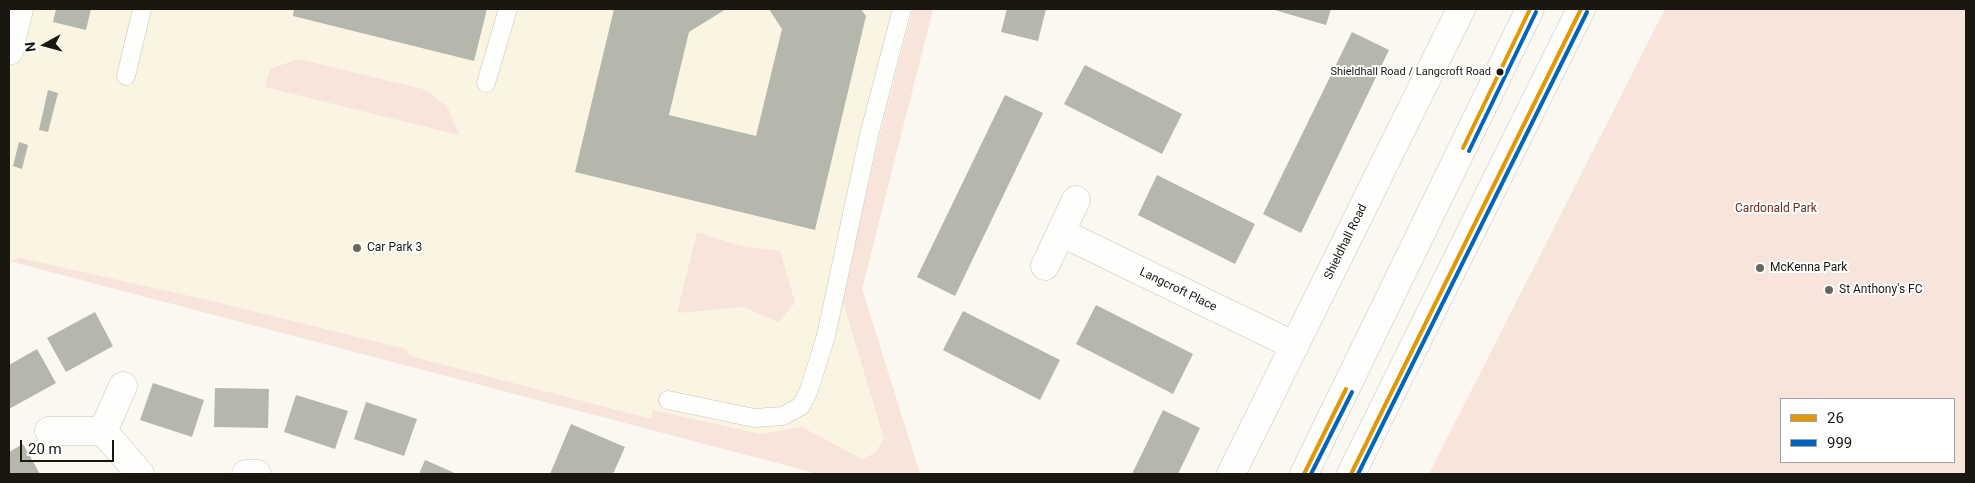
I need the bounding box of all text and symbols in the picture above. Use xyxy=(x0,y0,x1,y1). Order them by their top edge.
north arrow xyxy=(20,20,70,70)
text: N xyxy=(22,41,39,53)
place label: Shieldhall Road / Langcroft Road xyxy=(1330,65,1491,79)
marker: Shieldhall Road / Langcroft Road xyxy=(1495,67,1505,77)
street label: Shieldhall Road xyxy=(1322,202,1370,282)
park label: Cardonald Park xyxy=(1735,202,1817,216)
place label: Car Park 3 xyxy=(367,241,422,255)
marker: Car Park 3 xyxy=(351,242,363,254)
place label: McKenna Park xyxy=(1770,261,1847,275)
marker: McKenna Park xyxy=(1754,262,1766,274)
street label: Langcroft Place xyxy=(1137,265,1219,315)
place label: St Anthony's FC xyxy=(1839,283,1922,297)
marker: St Anthony's FC xyxy=(1823,284,1835,296)
legend xyxy=(1780,398,1955,463)
text: 26 xyxy=(1827,409,1844,427)
scale bar xyxy=(22,430,116,462)
text: 999 xyxy=(1827,434,1852,452)
text: 20 m xyxy=(28,440,62,458)

